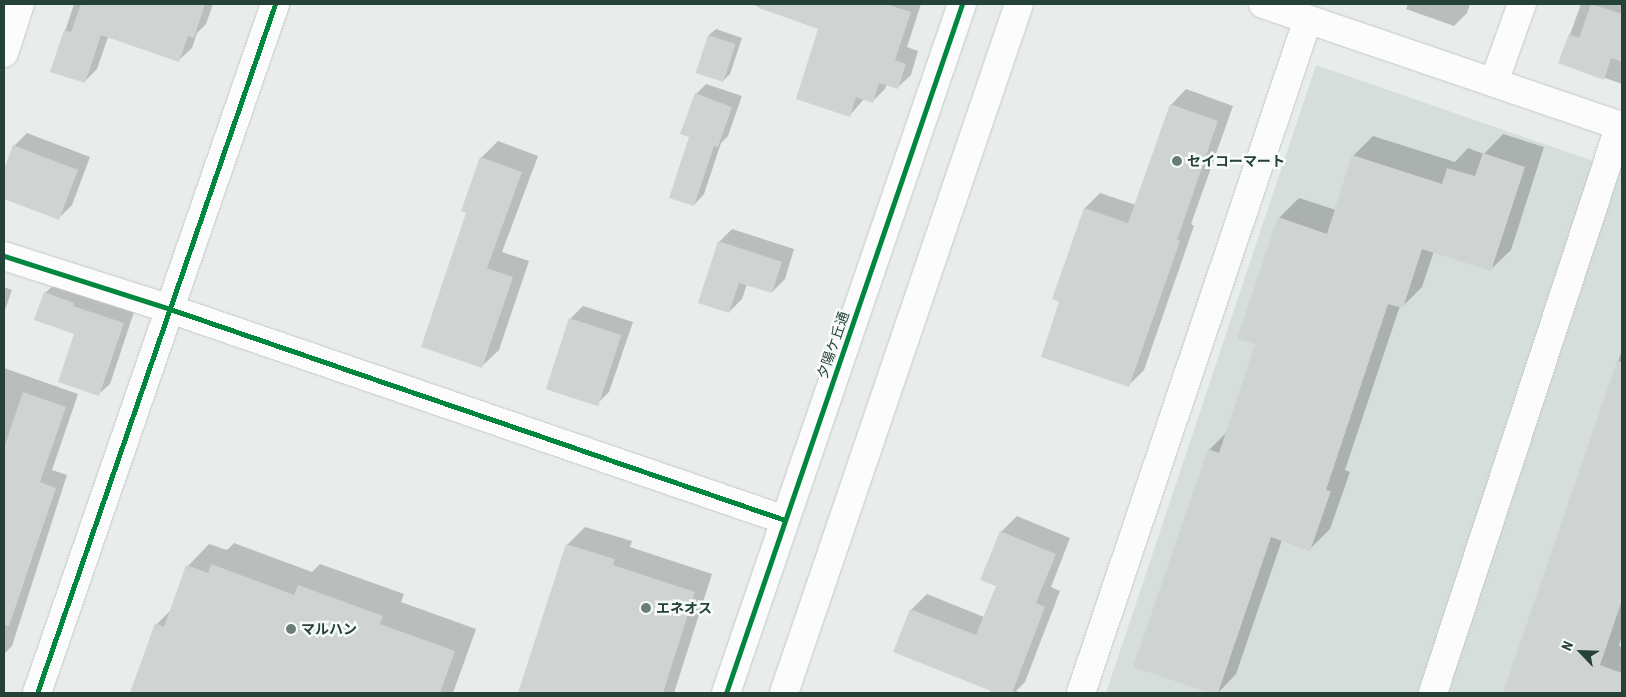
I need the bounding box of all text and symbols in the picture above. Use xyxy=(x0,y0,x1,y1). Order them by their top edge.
place label: セイコーマート xyxy=(1187,153,1285,169)
marker: セイコーマート xyxy=(1171,155,1183,167)
street label: 夕陽ケ丘通 xyxy=(814,309,852,381)
place label: エネオス xyxy=(656,600,712,616)
marker: エネオス xyxy=(640,602,652,614)
place label: マルハン xyxy=(301,621,357,637)
marker: マルハン xyxy=(285,623,297,635)
north arrow xyxy=(1556,627,1606,677)
text: N xyxy=(1558,639,1576,653)

